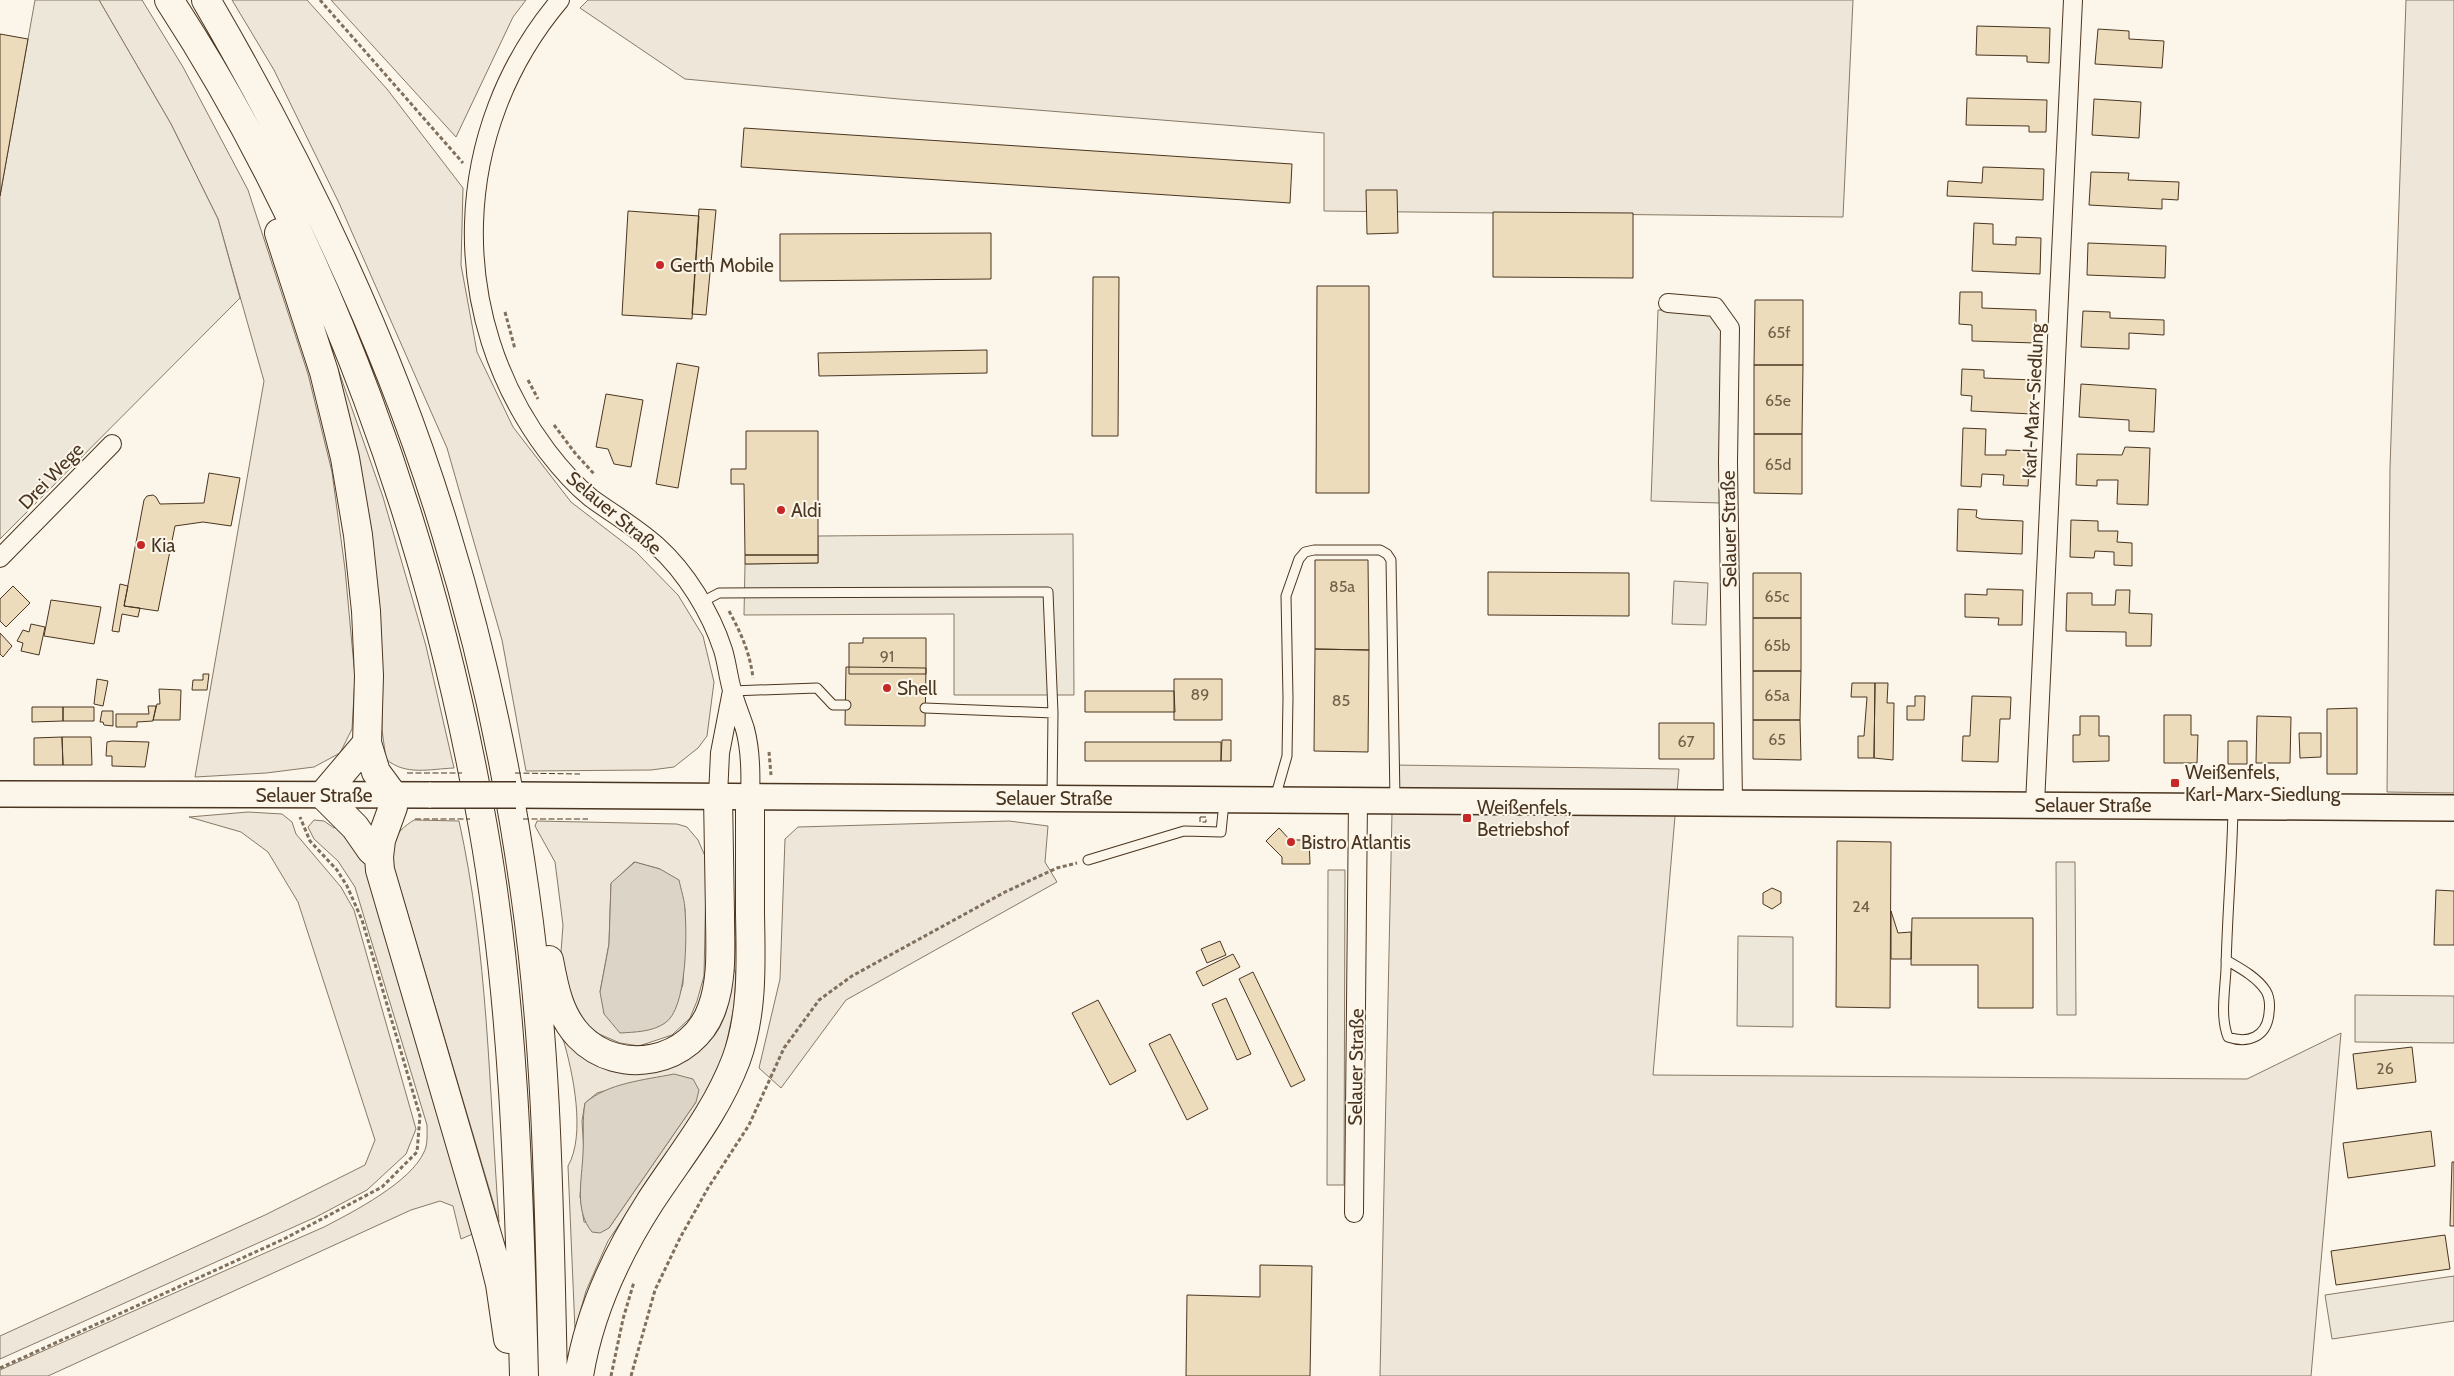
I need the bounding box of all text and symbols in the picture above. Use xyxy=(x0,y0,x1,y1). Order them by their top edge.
place label: Gerth Mobile xyxy=(670,254,774,277)
marker: Gerth Mobile xyxy=(654,259,666,271)
street label: Karl-Marx-Siedlung xyxy=(2017,322,2049,479)
house number: 65f xyxy=(1767,323,1791,342)
house number: 65e xyxy=(1765,391,1791,410)
street label: Drei Wege xyxy=(14,438,89,514)
house number: 65d xyxy=(1765,455,1791,474)
street label: Selauer Straße xyxy=(562,467,666,560)
street label: Selauer Straße xyxy=(1716,470,1742,588)
place label: Aldi xyxy=(791,499,822,522)
marker: Aldi xyxy=(775,504,787,516)
place label: Kia xyxy=(151,534,175,557)
marker: Kia xyxy=(135,539,147,551)
house number: 85a xyxy=(1329,577,1355,596)
house number: 65c xyxy=(1764,587,1790,606)
house number: 65b xyxy=(1764,636,1790,655)
house number: 91 xyxy=(880,647,894,666)
place label: Shell xyxy=(897,677,937,700)
marker: Shell xyxy=(881,682,893,694)
house number: 89 xyxy=(1191,685,1209,704)
house number: 65a xyxy=(1764,686,1790,705)
house number: 85 xyxy=(1332,691,1350,710)
house number: 65 xyxy=(1768,730,1786,749)
house number: 67 xyxy=(1677,732,1695,751)
place label: Weißenfels, Karl-Marx-Siedlung xyxy=(2185,761,2341,806)
marker: Weißenfels, Karl-Marx-Siedlung xyxy=(2169,777,2181,789)
street label: Selauer Straße xyxy=(255,784,373,807)
street label: Selauer Straße xyxy=(995,787,1113,810)
street label: Selauer Straße xyxy=(2034,794,2152,817)
place label: Weißenfels, Betriebshof xyxy=(1477,796,1572,841)
marker: Weißenfels, Betriebshof xyxy=(1461,812,1473,824)
place label: Bistro Atlantis xyxy=(1301,831,1411,854)
marker: Bistro Atlantis xyxy=(1285,836,1297,848)
house number: 24 xyxy=(1852,897,1870,916)
street label: Selauer Straße xyxy=(1343,1008,1369,1126)
house number: 26 xyxy=(2376,1059,2394,1078)

